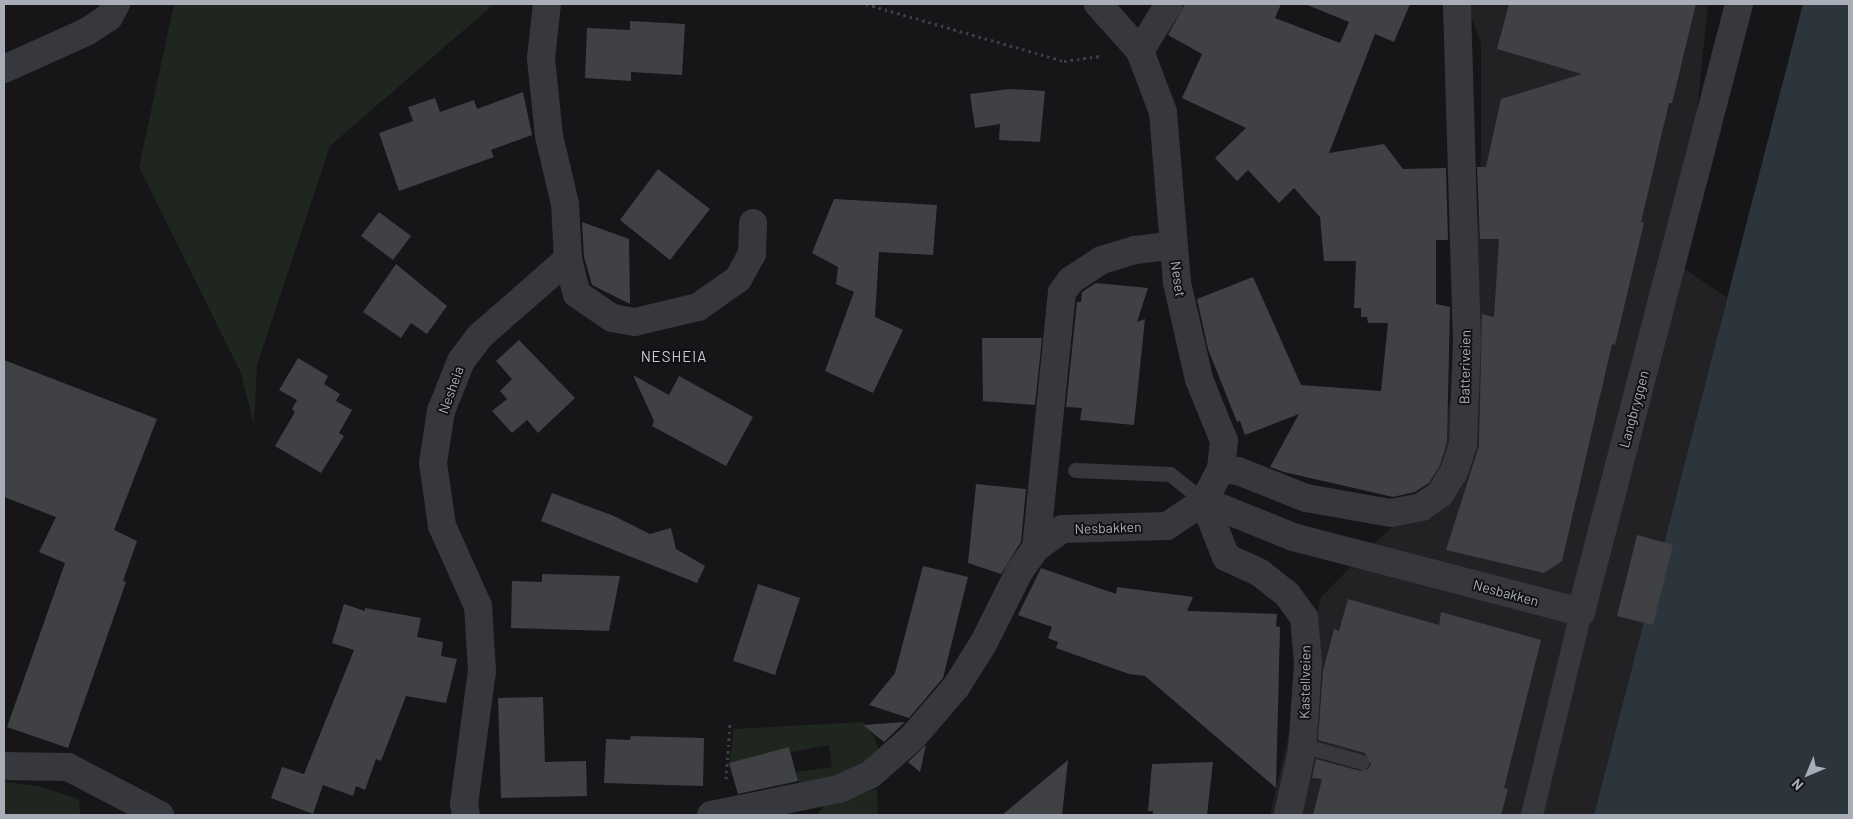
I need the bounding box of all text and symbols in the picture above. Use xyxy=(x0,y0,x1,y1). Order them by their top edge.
street label: Neset xyxy=(1167,260,1189,298)
street label: Batteriveien xyxy=(1456,330,1474,404)
district label: NESHEIA xyxy=(640,348,708,366)
street label: Nesheia xyxy=(435,364,467,416)
street label: Langbryggen xyxy=(1616,368,1652,450)
street label: Nesbakken xyxy=(1074,518,1142,538)
street label: Nesbakken xyxy=(1471,576,1541,610)
street label: Kastellveien xyxy=(1296,645,1314,719)
north arrow xyxy=(1783,749,1833,799)
text: N xyxy=(1788,776,1806,794)

